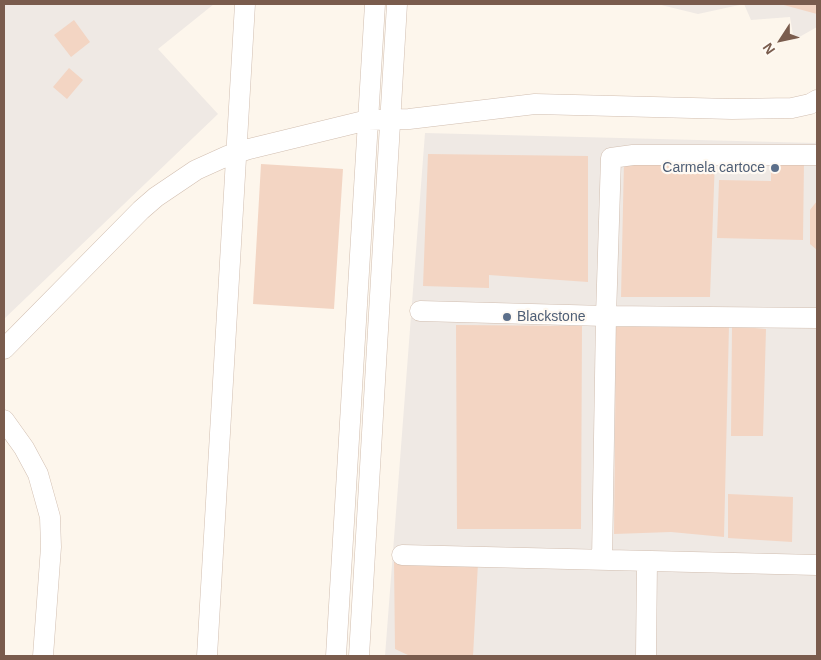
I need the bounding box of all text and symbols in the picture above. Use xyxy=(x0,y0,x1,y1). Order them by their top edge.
north arrow xyxy=(756,15,806,65)
text: N xyxy=(759,40,778,57)
place label: Carmela cartoce xyxy=(662,160,765,176)
marker: Carmela cartoce xyxy=(769,162,781,174)
place label: Blackstone xyxy=(517,309,585,325)
marker: Blackstone xyxy=(501,311,513,323)

